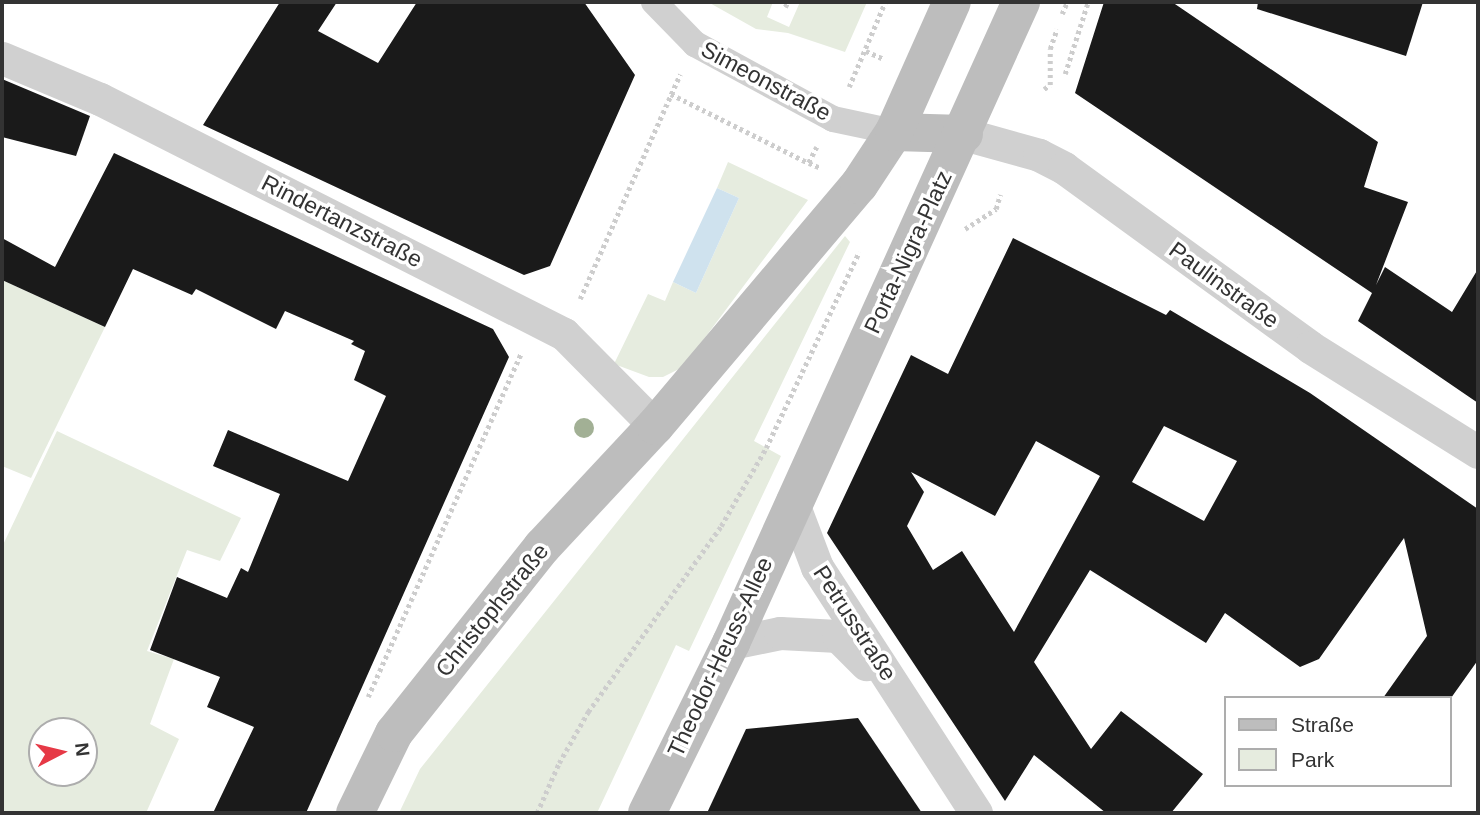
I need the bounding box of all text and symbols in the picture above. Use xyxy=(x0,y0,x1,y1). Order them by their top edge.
street label: Simeonstraße xyxy=(696,35,836,127)
street label: Porta-Nigra-Platz xyxy=(858,166,958,338)
street label: Rindertanzstraße xyxy=(257,169,427,273)
street label: Paulinstraße xyxy=(1164,236,1284,334)
street label: Christophstraße xyxy=(430,538,554,682)
street label: Theodor-Heuss-Allee xyxy=(662,553,778,761)
street label: Petrusstraße xyxy=(808,560,902,686)
legend xyxy=(1224,696,1452,787)
text: Straße xyxy=(1291,713,1354,736)
north arrow xyxy=(28,717,98,787)
text: N xyxy=(71,742,94,758)
text: Park xyxy=(1291,748,1334,771)

